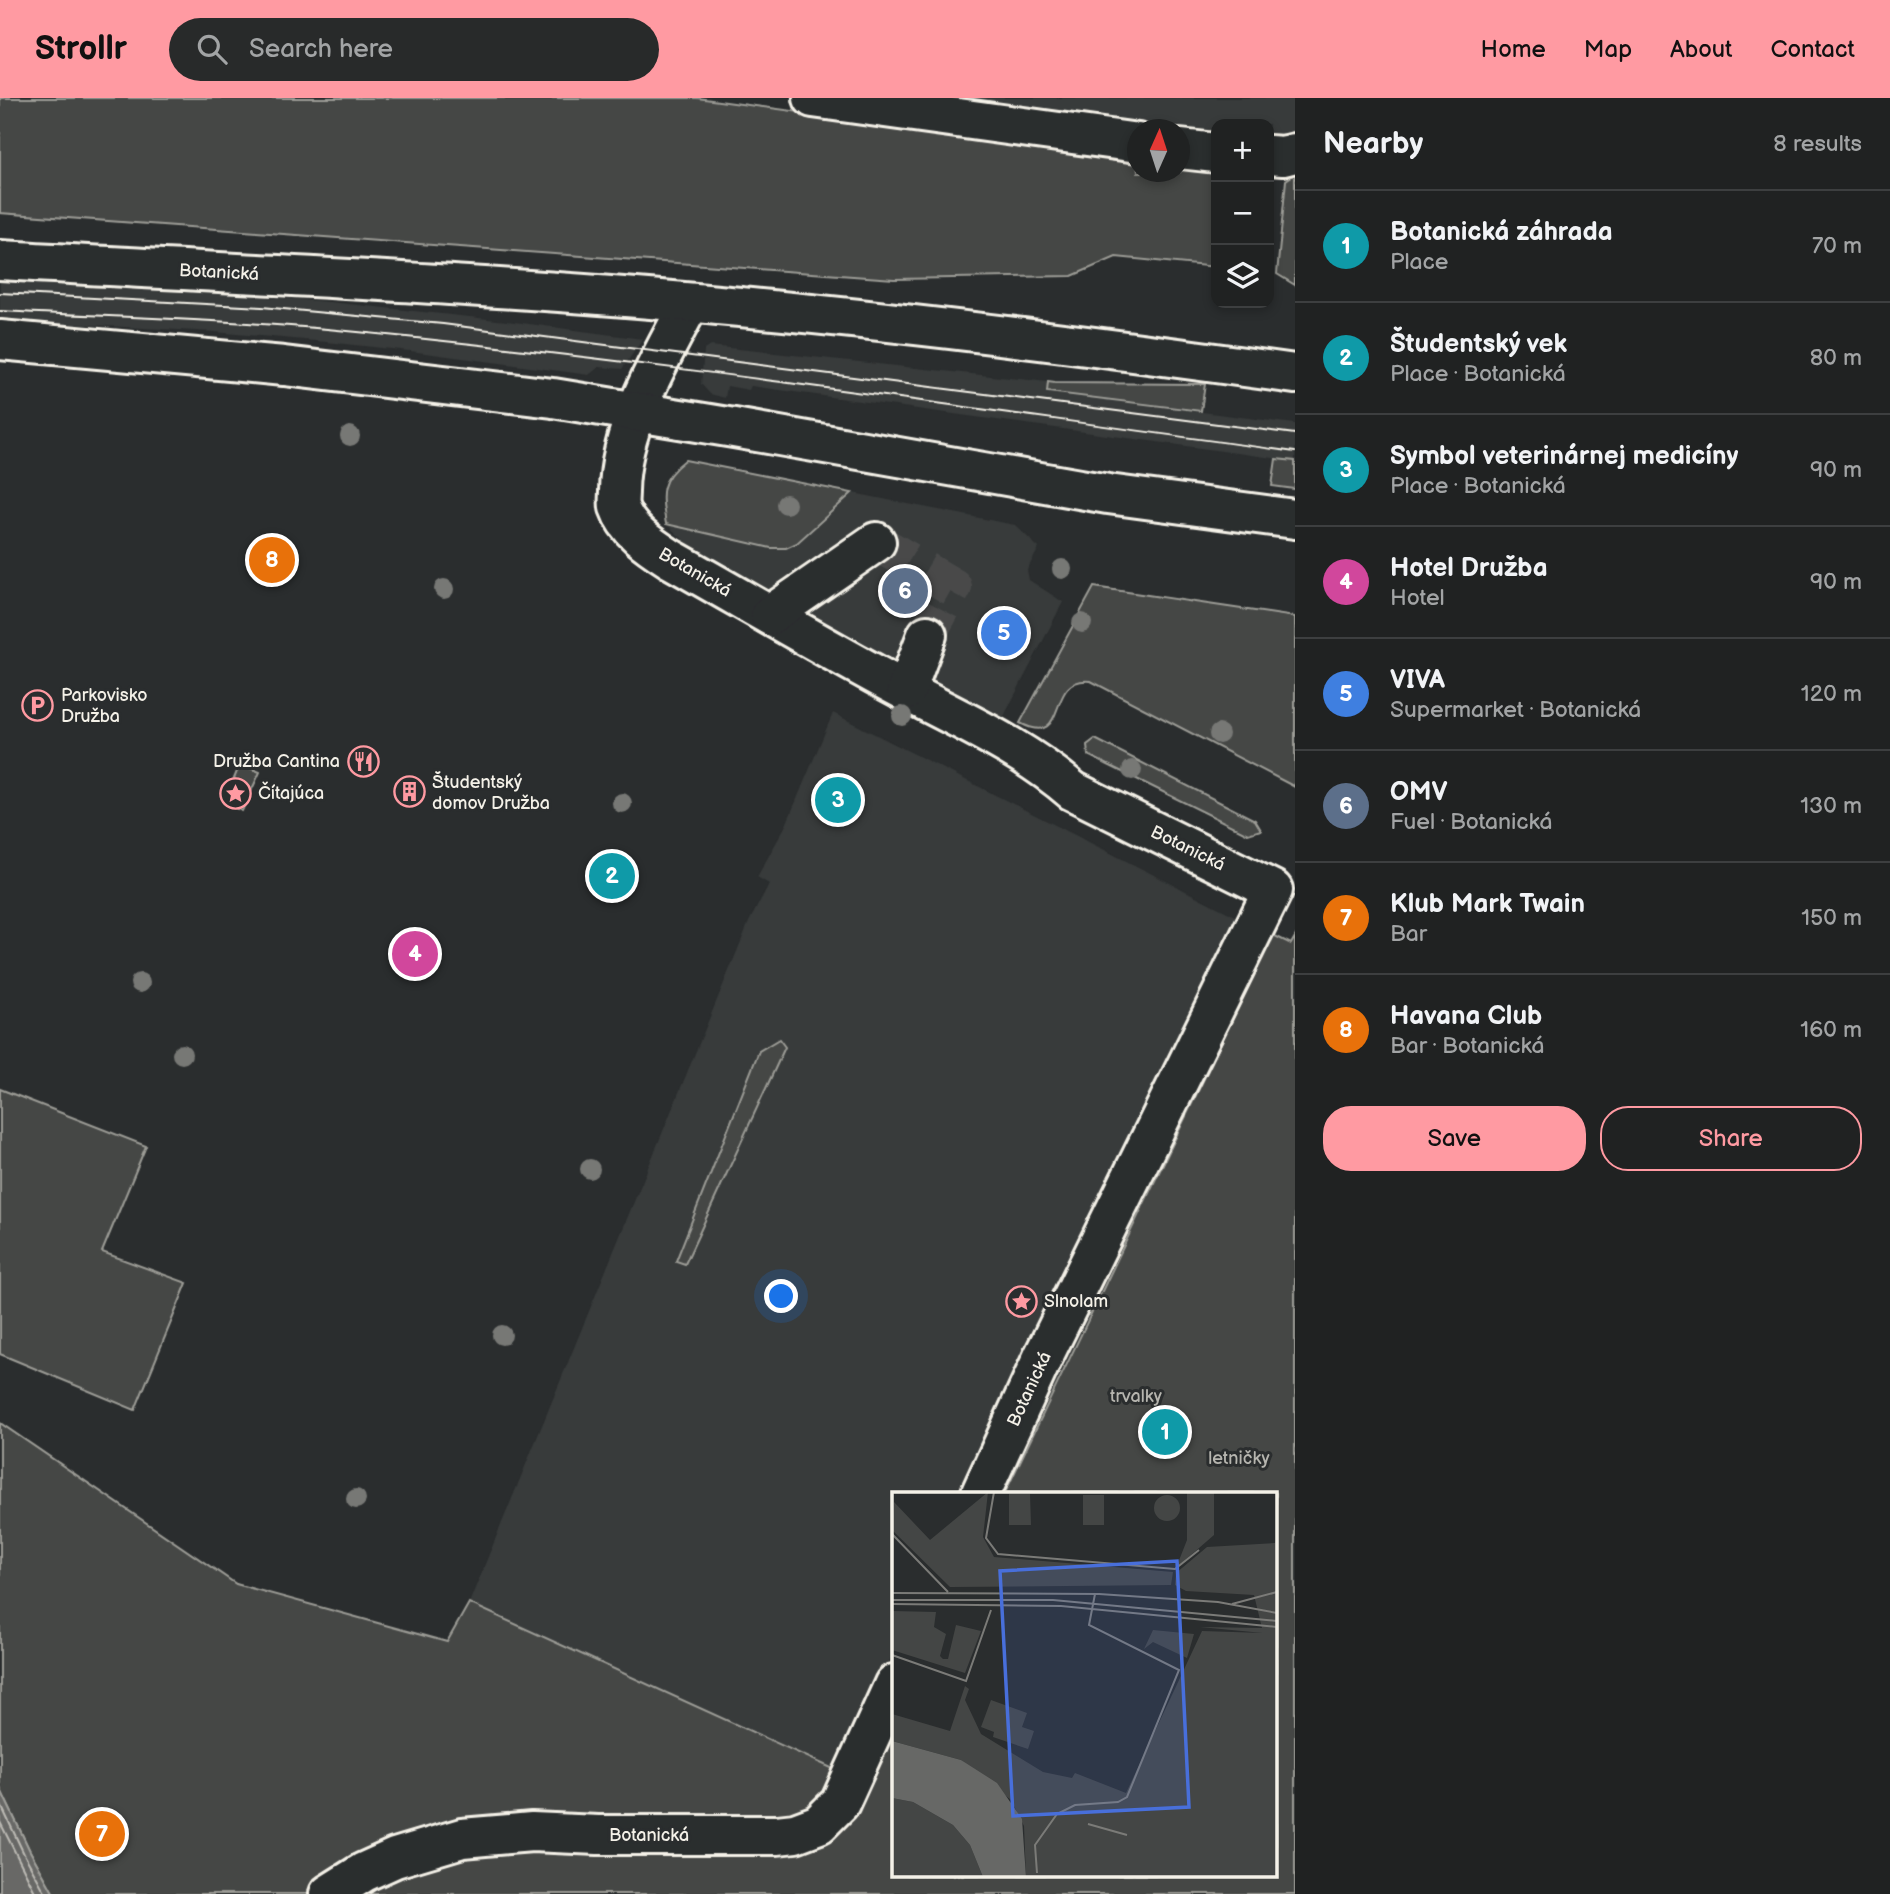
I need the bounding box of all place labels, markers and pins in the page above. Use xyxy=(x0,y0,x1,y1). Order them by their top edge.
pin: 8 xyxy=(249,534,295,586)
pin: 6 xyxy=(882,565,928,617)
pin: 5 xyxy=(981,607,1027,659)
place label: Parkovisko Družba xyxy=(61,685,147,727)
parking icon: Parkovisko Družba xyxy=(21,688,55,722)
restaurant icon: Družba Cantina xyxy=(346,744,380,778)
place label: Družba Cantina xyxy=(213,751,340,772)
place label: Študentský domov Družba xyxy=(432,771,550,814)
pin: 3 xyxy=(815,774,861,826)
building icon: Študentský domov Družba xyxy=(392,775,426,809)
place icon: Čítajúca xyxy=(218,776,252,810)
place label: Čítajúca xyxy=(258,781,324,804)
pin: 2 xyxy=(589,850,635,902)
pin: 4 xyxy=(392,928,438,980)
place icon: Slnolam xyxy=(1004,1284,1038,1318)
place label: Slnolam xyxy=(1044,1291,1108,1312)
pin: 1 xyxy=(1142,1406,1188,1458)
pin: 7 xyxy=(79,1808,125,1860)

